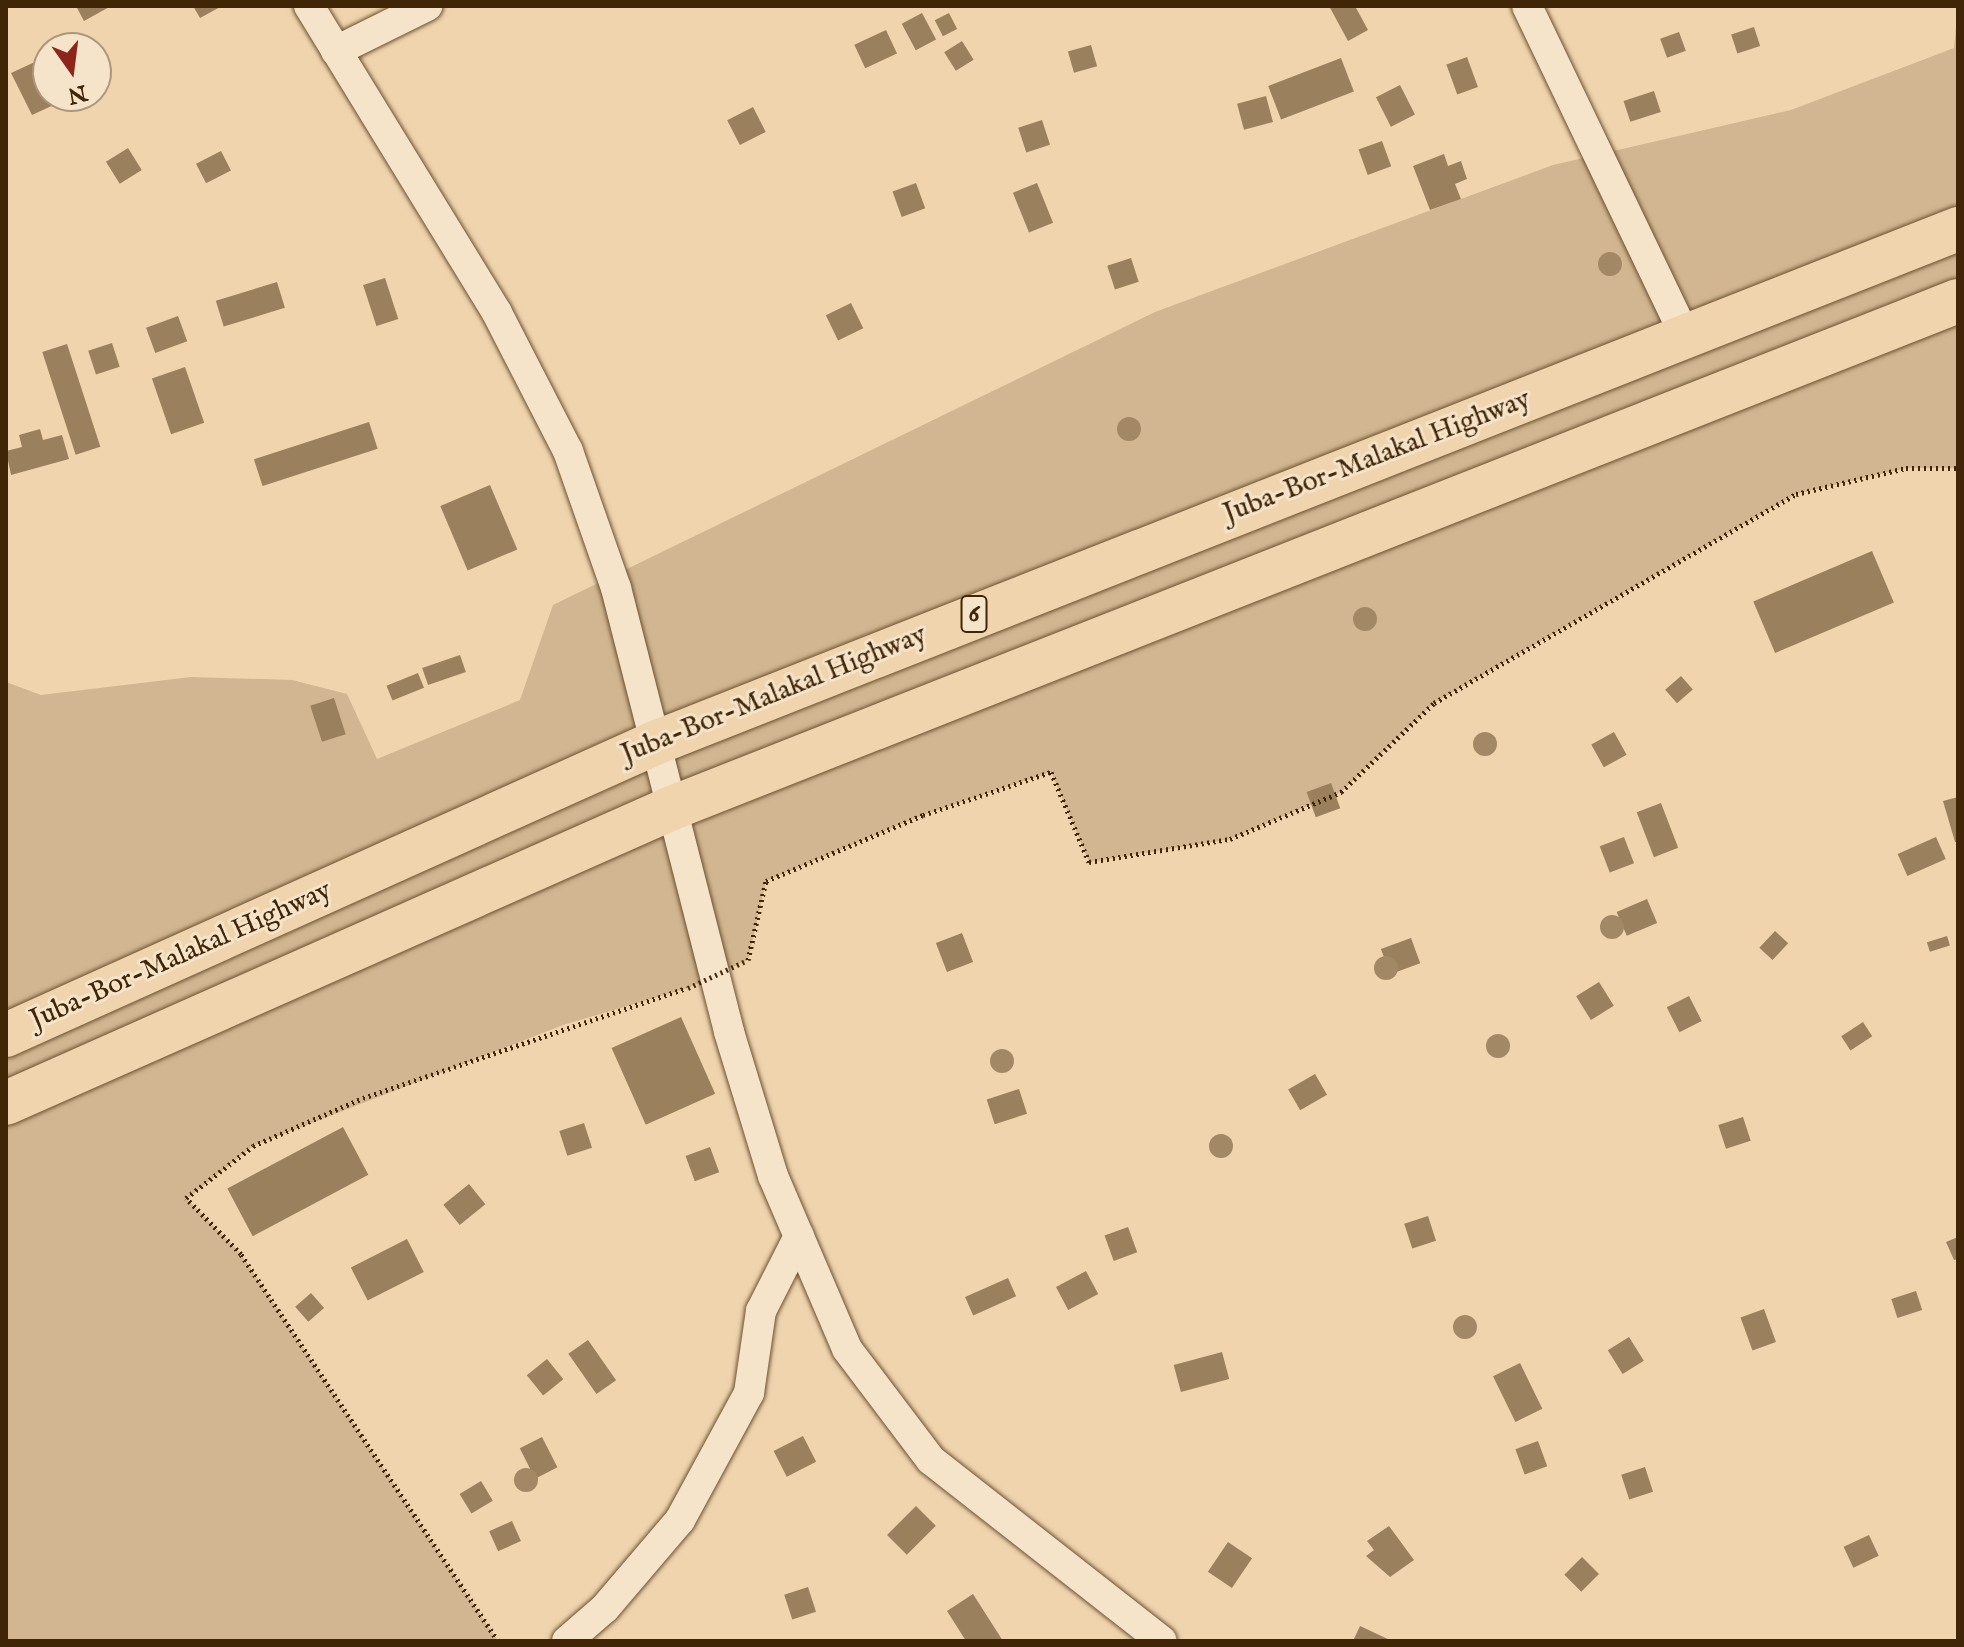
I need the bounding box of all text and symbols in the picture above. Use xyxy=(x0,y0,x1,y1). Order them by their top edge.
north arrow xyxy=(32,32,112,112)
text: N xyxy=(65,77,90,109)
street label: Juba-Bor-Malakal Highway xyxy=(1219,383,1535,531)
road number: 6 xyxy=(960,592,988,636)
street label: Juba-Bor-Malakal Highway xyxy=(616,618,932,772)
street label: Juba-Bor-Malakal Highway xyxy=(25,874,337,1038)

